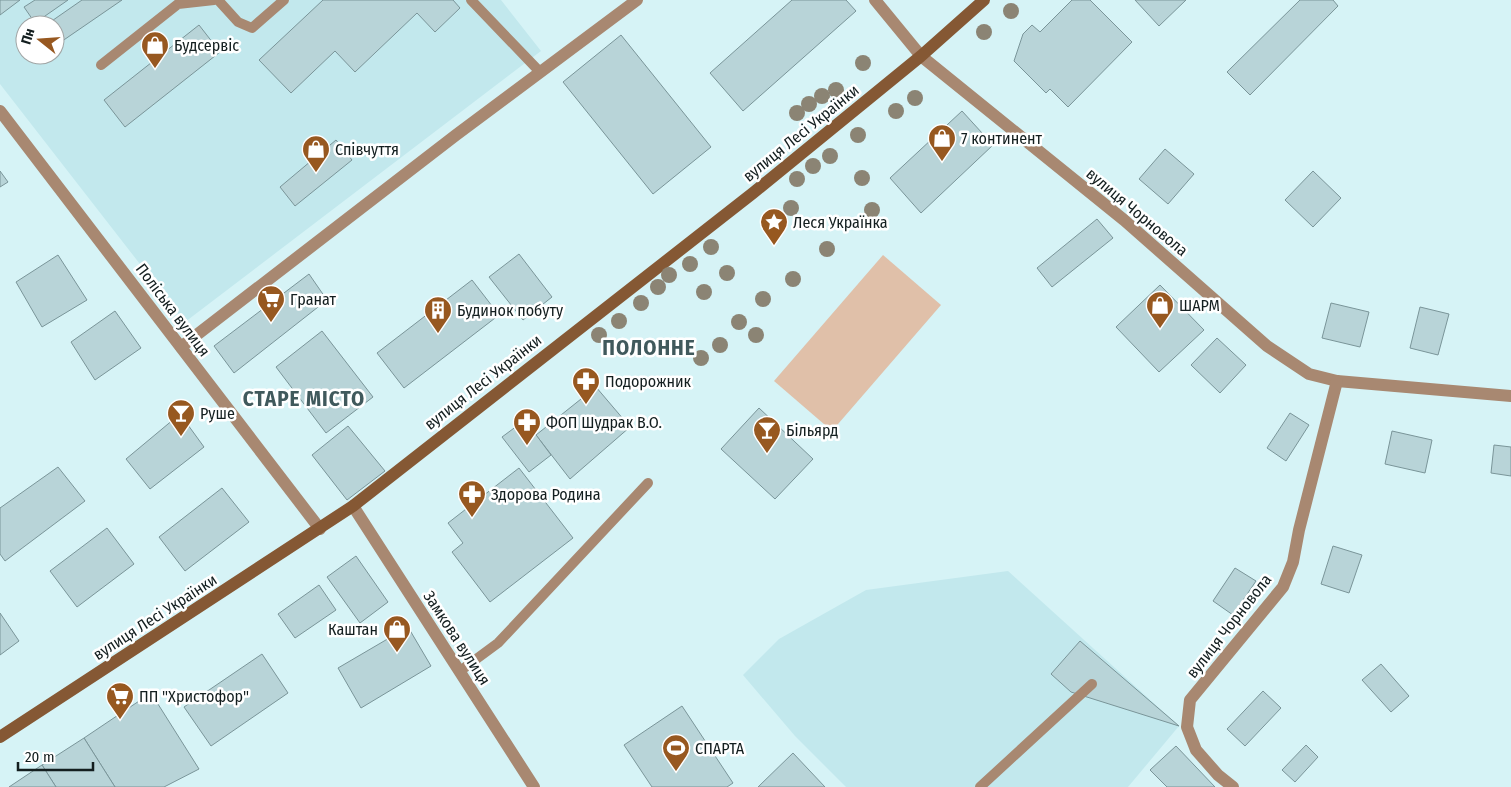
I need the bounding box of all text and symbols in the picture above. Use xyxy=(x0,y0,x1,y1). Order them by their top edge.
north arrow xyxy=(15,15,65,65)
text: Пн xyxy=(18,26,38,46)
shop icon: Будсервіс xyxy=(140,30,170,69)
place label: Будсервіс xyxy=(174,36,239,55)
street label: вулиця Лесі Українки xyxy=(739,80,863,186)
shop icon: 7 континент xyxy=(927,123,957,162)
place label: 7 континент xyxy=(961,129,1043,148)
shop icon: Співчуття xyxy=(301,134,331,173)
place label: Співчуття xyxy=(335,140,399,159)
street label: вулиця Чорновола xyxy=(1082,164,1192,260)
place icon: Леся Українка xyxy=(759,207,789,246)
place label: Леся Українка xyxy=(793,213,888,232)
street label: Поліська вулиця xyxy=(132,260,214,360)
supermarket icon: Гранат xyxy=(256,284,286,323)
place label: Гранат xyxy=(290,290,337,309)
shop icon: ШАРМ xyxy=(1145,290,1175,329)
building icon: Будинок побуту xyxy=(423,295,453,334)
place label: ШАРМ xyxy=(1179,296,1220,315)
place label: Будинок побуту xyxy=(457,301,564,320)
street label: вулиця Лесі Українки xyxy=(421,330,545,434)
district label: ПОЛОННЕ xyxy=(602,335,696,361)
pharmacy icon: Подорожник xyxy=(571,366,601,405)
place label: Подорожник xyxy=(605,372,691,391)
district label: СТАРЕ МІСТО xyxy=(243,386,365,412)
bar icon: Руше xyxy=(166,398,196,437)
place label: Руше xyxy=(200,404,235,423)
pharmacy icon: ФОП Шудрак В.О. xyxy=(512,407,542,446)
place label: ФОП Шудрак В.О. xyxy=(546,413,662,432)
bar icon: Більярд xyxy=(752,415,782,454)
place label: Більярд xyxy=(786,421,838,440)
pharmacy icon: Здорова Родина xyxy=(457,479,487,518)
place label: Здорова Родина xyxy=(491,485,601,504)
street label: вулиця Лесі Українки xyxy=(90,570,220,664)
street label: вулиця Чорновола xyxy=(1183,570,1276,682)
street label: Замкова вулиця xyxy=(420,587,494,689)
shop icon: Каштан xyxy=(382,614,412,653)
place label: Каштан xyxy=(328,620,378,639)
supermarket icon: ПП "Христофор" xyxy=(105,681,135,720)
place label: ПП "Христофор" xyxy=(139,687,249,706)
sports icon: СПАРТА xyxy=(661,733,691,772)
place label: СПАРТА xyxy=(695,739,745,758)
scale bar xyxy=(18,740,92,772)
text: 20 m xyxy=(25,748,55,766)

